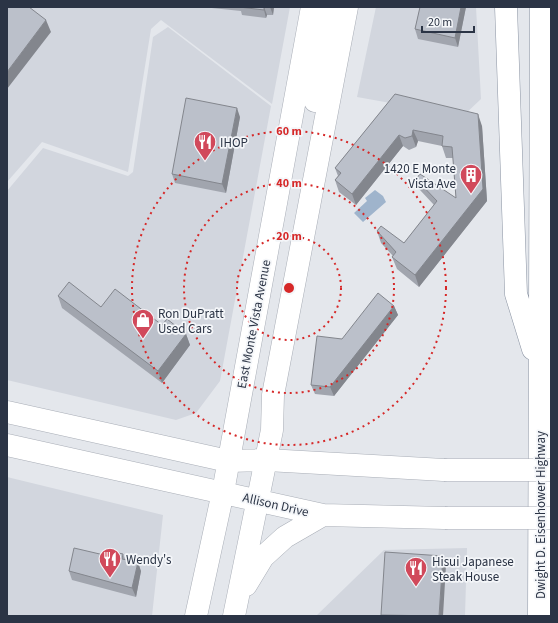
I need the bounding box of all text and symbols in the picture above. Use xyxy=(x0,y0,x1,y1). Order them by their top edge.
scale bar xyxy=(422,8,474,34)
text: 20 m xyxy=(428,14,452,31)
text: 60 m xyxy=(276,123,302,140)
restaurant icon: IHOP xyxy=(192,129,218,162)
place label: IHOP xyxy=(220,134,248,152)
place label: 1420 E Monte Vista Ave xyxy=(384,160,456,193)
building icon: 1420 E Monte Vista Ave xyxy=(458,162,484,195)
text: 40 m xyxy=(276,175,302,192)
text: 20 m xyxy=(276,228,302,245)
street label: East Monte Vista Avenue xyxy=(233,258,275,390)
centre of rings xyxy=(282,281,296,295)
place label: Ron DuPratt Used Cars xyxy=(158,305,224,338)
shop icon: Ron DuPratt Used Cars xyxy=(130,307,156,340)
street label: Dwight D. Eisenhower Highway xyxy=(532,431,550,599)
street label: Allison Drive xyxy=(241,489,311,521)
restaurant icon: Wendy's xyxy=(97,546,123,579)
place label: Wendy's xyxy=(126,551,172,569)
place label: Hisui Japanese Steak House xyxy=(432,553,514,586)
restaurant icon: Hisui Japanese Steak House xyxy=(403,555,429,588)

